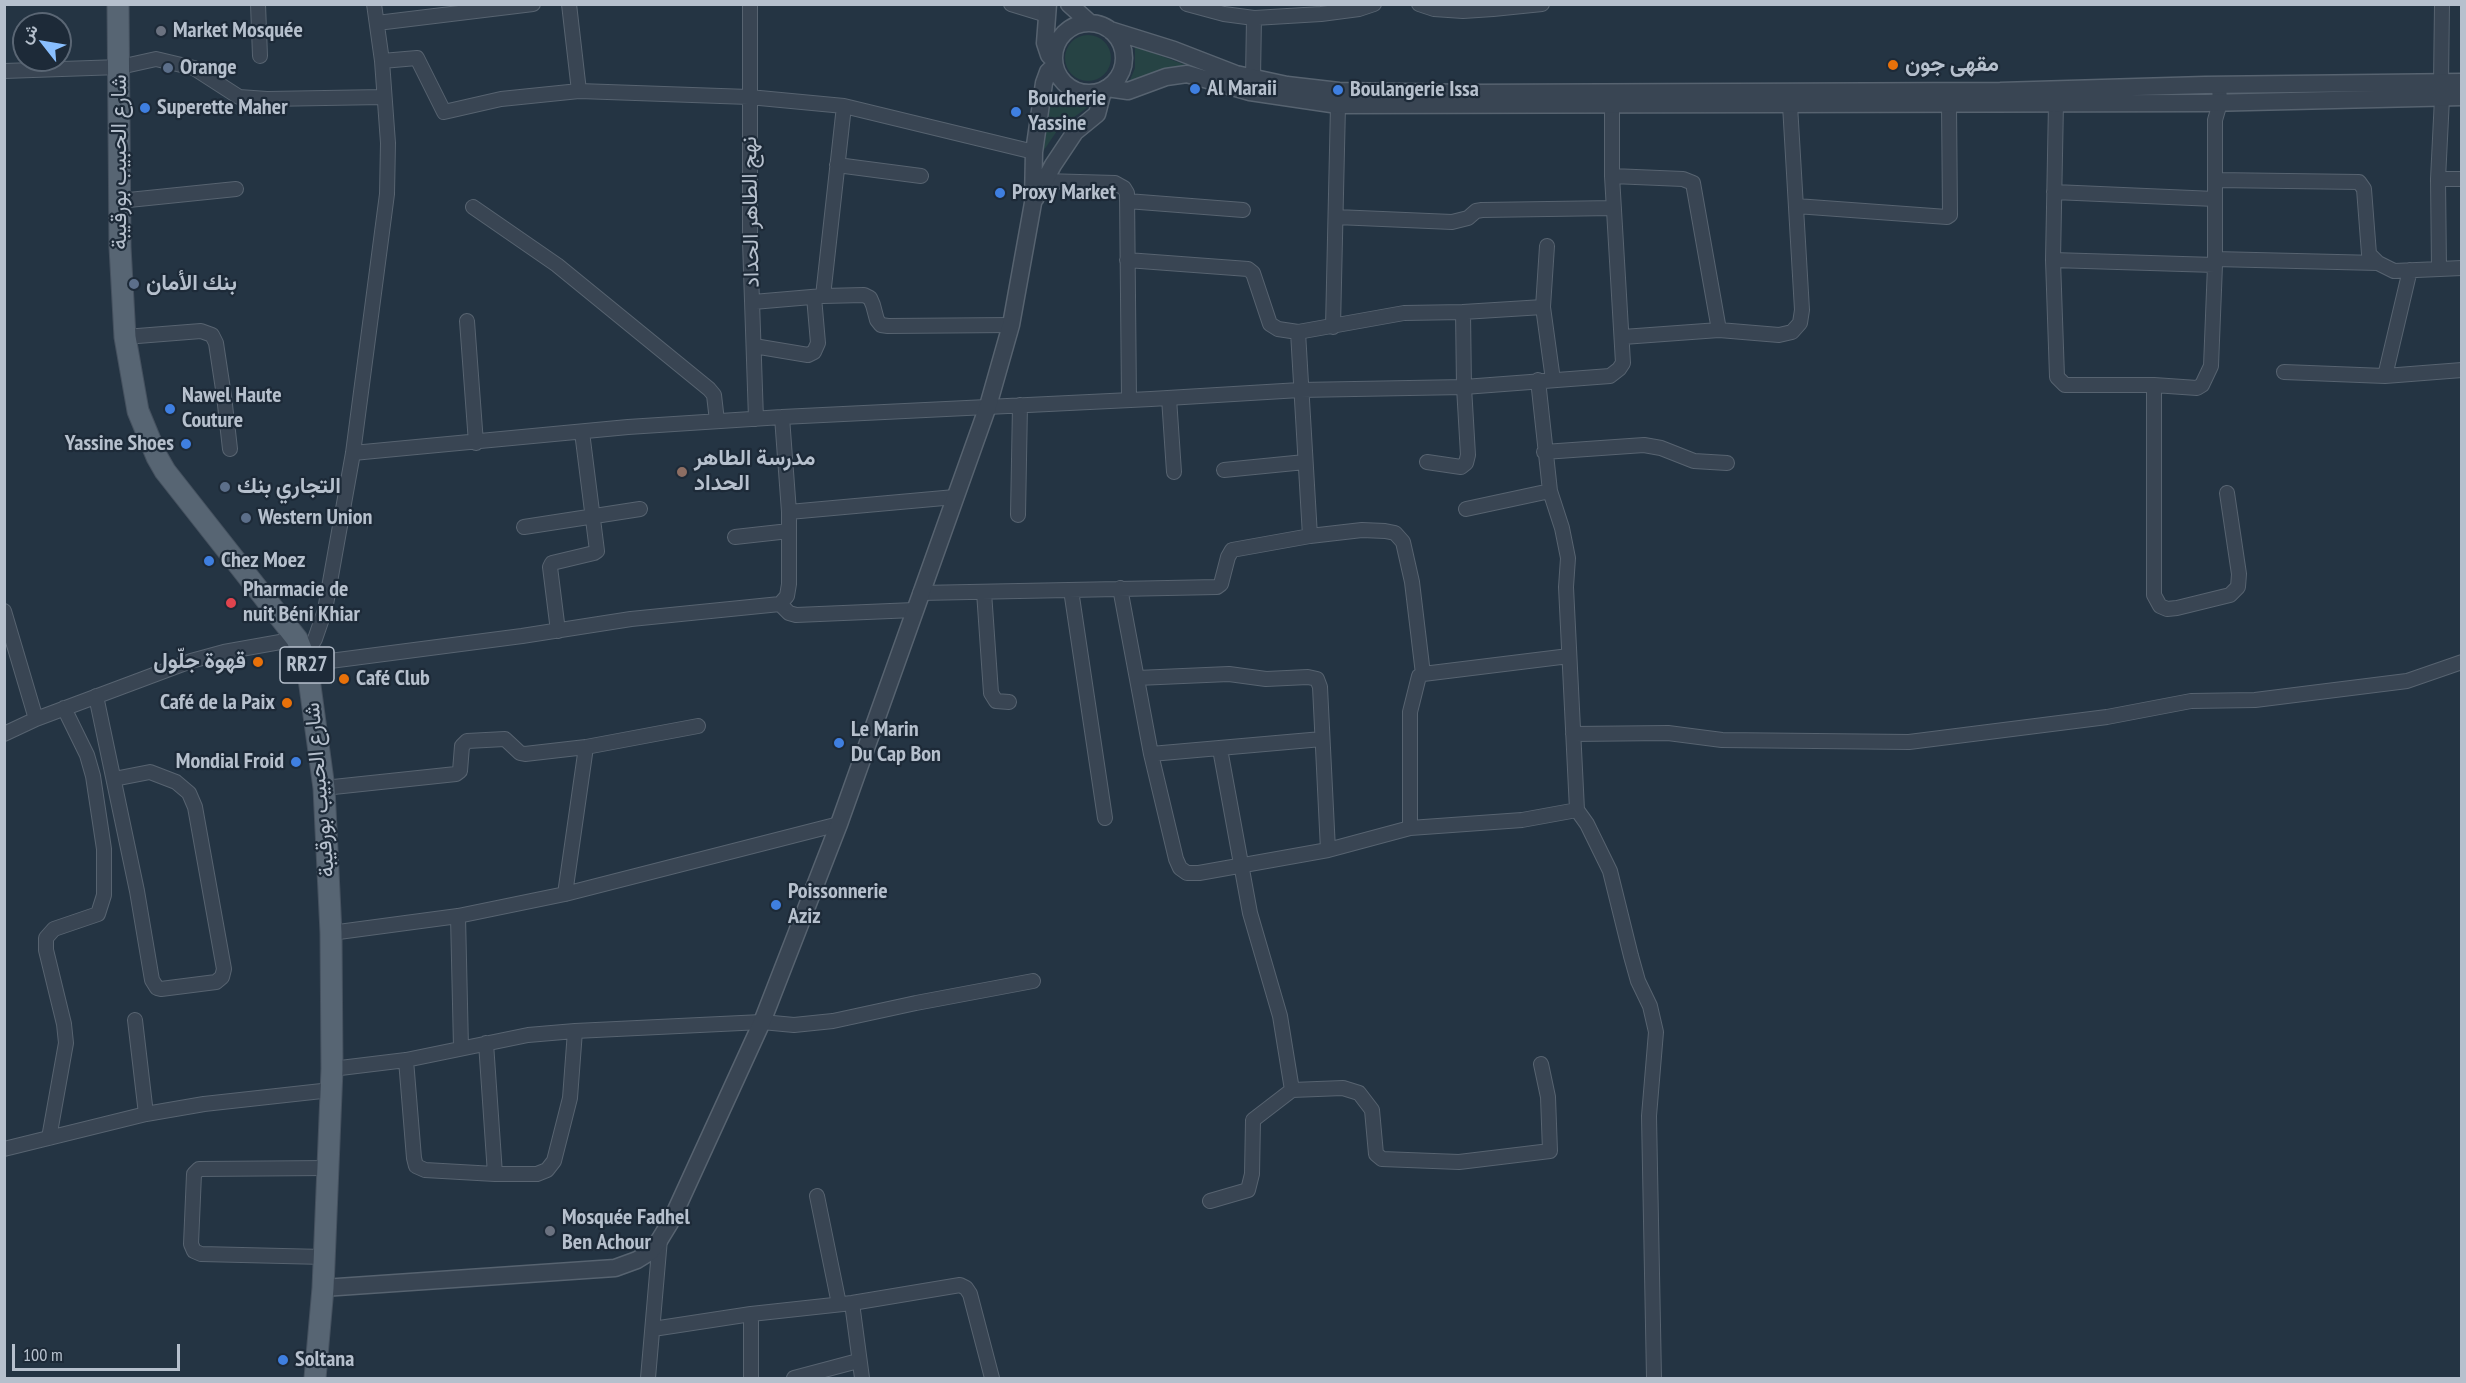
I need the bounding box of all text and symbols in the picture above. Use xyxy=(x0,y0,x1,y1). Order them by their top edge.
north arrow xyxy=(12,12,72,72)
place label: Market Mosquée xyxy=(173,18,303,44)
text: ش xyxy=(15,20,42,47)
marker: Market Mosquée xyxy=(154,24,168,38)
place label: مقهى جون xyxy=(1905,52,1999,78)
place label: Orange xyxy=(180,55,237,81)
marker: مقهى جون xyxy=(1886,58,1900,72)
marker: Orange xyxy=(161,61,175,75)
street label: شارع الحبيب بورقيبة xyxy=(107,74,133,250)
place label: Al Maraii xyxy=(1207,76,1277,102)
place label: Boulangerie Issa xyxy=(1350,77,1479,103)
marker: Al Maraii xyxy=(1188,82,1202,96)
marker: Boulangerie Issa xyxy=(1331,83,1345,97)
place label: Boucherie Yassine xyxy=(1028,86,1106,138)
place label: Superette Maher xyxy=(157,95,288,121)
marker: Superette Maher xyxy=(138,101,152,115)
marker: Boucherie Yassine xyxy=(1009,105,1023,119)
street label: نهج الطاهر الحداد xyxy=(736,136,766,288)
place label: Proxy Market xyxy=(1012,180,1116,206)
marker: Proxy Market xyxy=(993,186,1007,200)
place label: بنك الأمان xyxy=(146,271,237,297)
marker: بنك الأمان xyxy=(127,277,141,291)
place label: Nawel Haute Couture xyxy=(182,383,282,434)
marker: Nawel Haute Couture xyxy=(163,402,177,416)
place label: Yassine Shoes xyxy=(65,431,174,457)
marker: Yassine Shoes xyxy=(179,437,193,451)
place label: مدرسة الطاهر الحداد xyxy=(694,446,815,498)
marker: مدرسة الطاهر الحداد xyxy=(675,465,689,479)
place label: التجاري بنك xyxy=(237,474,341,500)
marker: التجاري بنك xyxy=(218,480,232,494)
place label: Western Union xyxy=(258,505,372,531)
marker: Western Union xyxy=(239,511,253,525)
place label: Chez Moez xyxy=(221,548,305,574)
marker: Chez Moez xyxy=(202,554,216,568)
place label: Pharmacie de nuit Béni Khiar xyxy=(243,577,360,628)
marker: Pharmacie de nuit Béni Khiar xyxy=(224,596,238,610)
road number: RR27 xyxy=(280,647,334,683)
place label: قهوة جلّول xyxy=(153,649,246,675)
marker: قهوة جلّول xyxy=(251,655,265,669)
place label: Café Club xyxy=(356,666,430,692)
marker: Café Club xyxy=(337,672,351,686)
place label: Café de la Paix xyxy=(160,690,275,716)
marker: Café de la Paix xyxy=(280,696,294,710)
street label: شارع الحبيب بورقيبة xyxy=(299,701,341,879)
place label: Le Marin Du Cap Bon xyxy=(851,717,941,768)
marker: Le Marin Du Cap Bon xyxy=(832,736,846,750)
place label: Mondial Froid xyxy=(176,749,284,775)
marker: Mondial Froid xyxy=(289,755,303,769)
place label: Poissonnerie Aziz xyxy=(788,879,888,930)
marker: Poissonnerie Aziz xyxy=(769,898,783,912)
place label: Mosquée Fadhel Ben Achour xyxy=(562,1205,690,1256)
marker: Mosquée Fadhel Ben Achour xyxy=(543,1224,557,1238)
scale bar xyxy=(15,1332,183,1370)
text: 100 m xyxy=(23,1343,63,1366)
place label: Soltana xyxy=(295,1347,354,1373)
marker: Soltana xyxy=(276,1353,290,1367)

